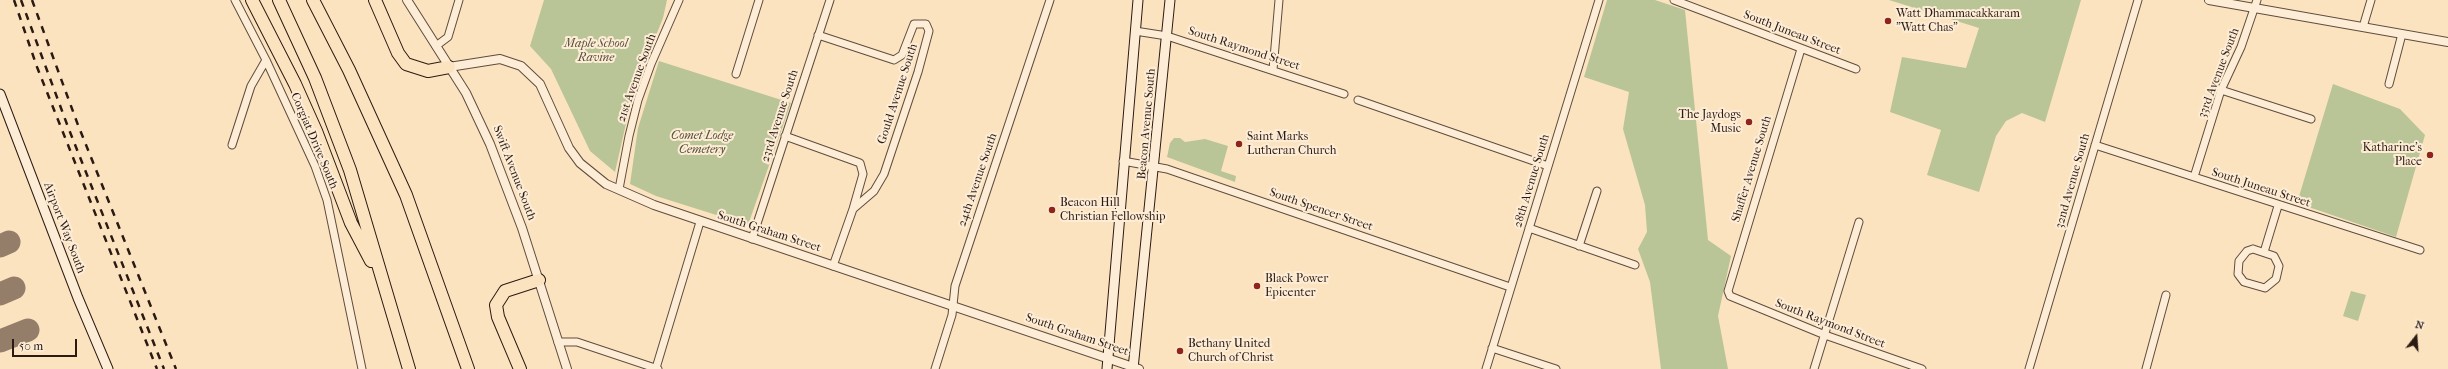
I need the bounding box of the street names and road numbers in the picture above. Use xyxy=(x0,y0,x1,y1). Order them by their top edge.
street label: South Juneau Street xyxy=(1741,8,1843,58)
street label: South Raymond Street xyxy=(1186,24,1302,74)
street label: 33rd Avenue South xyxy=(2195,26,2243,120)
street label: 21st Avenue South xyxy=(614,32,660,124)
street label: Gould Avenue South xyxy=(875,42,921,146)
street label: 23rd Avenue South xyxy=(758,68,802,164)
street label: Beacon Avenue South xyxy=(1135,68,1159,180)
street label: Corgiat Drive South xyxy=(287,91,341,191)
street label: Shaffer Avenue South xyxy=(1729,114,1775,224)
street label: Swift Avenue South xyxy=(489,123,539,223)
street label: 24th Avenue South xyxy=(955,131,1001,229)
street label: 28th Avenue South xyxy=(1511,132,1553,230)
street label: 32nd Avenue South xyxy=(2053,132,2093,230)
street label: South Juneau Street xyxy=(2210,165,2312,211)
street label: Airport Way South xyxy=(40,180,88,276)
street label: South Spencer Street xyxy=(1267,186,1375,234)
street label: South Graham Street xyxy=(715,208,823,256)
street label: South Raymond Street xyxy=(1773,296,1887,352)
street label: South Graham Street xyxy=(1024,311,1130,359)

